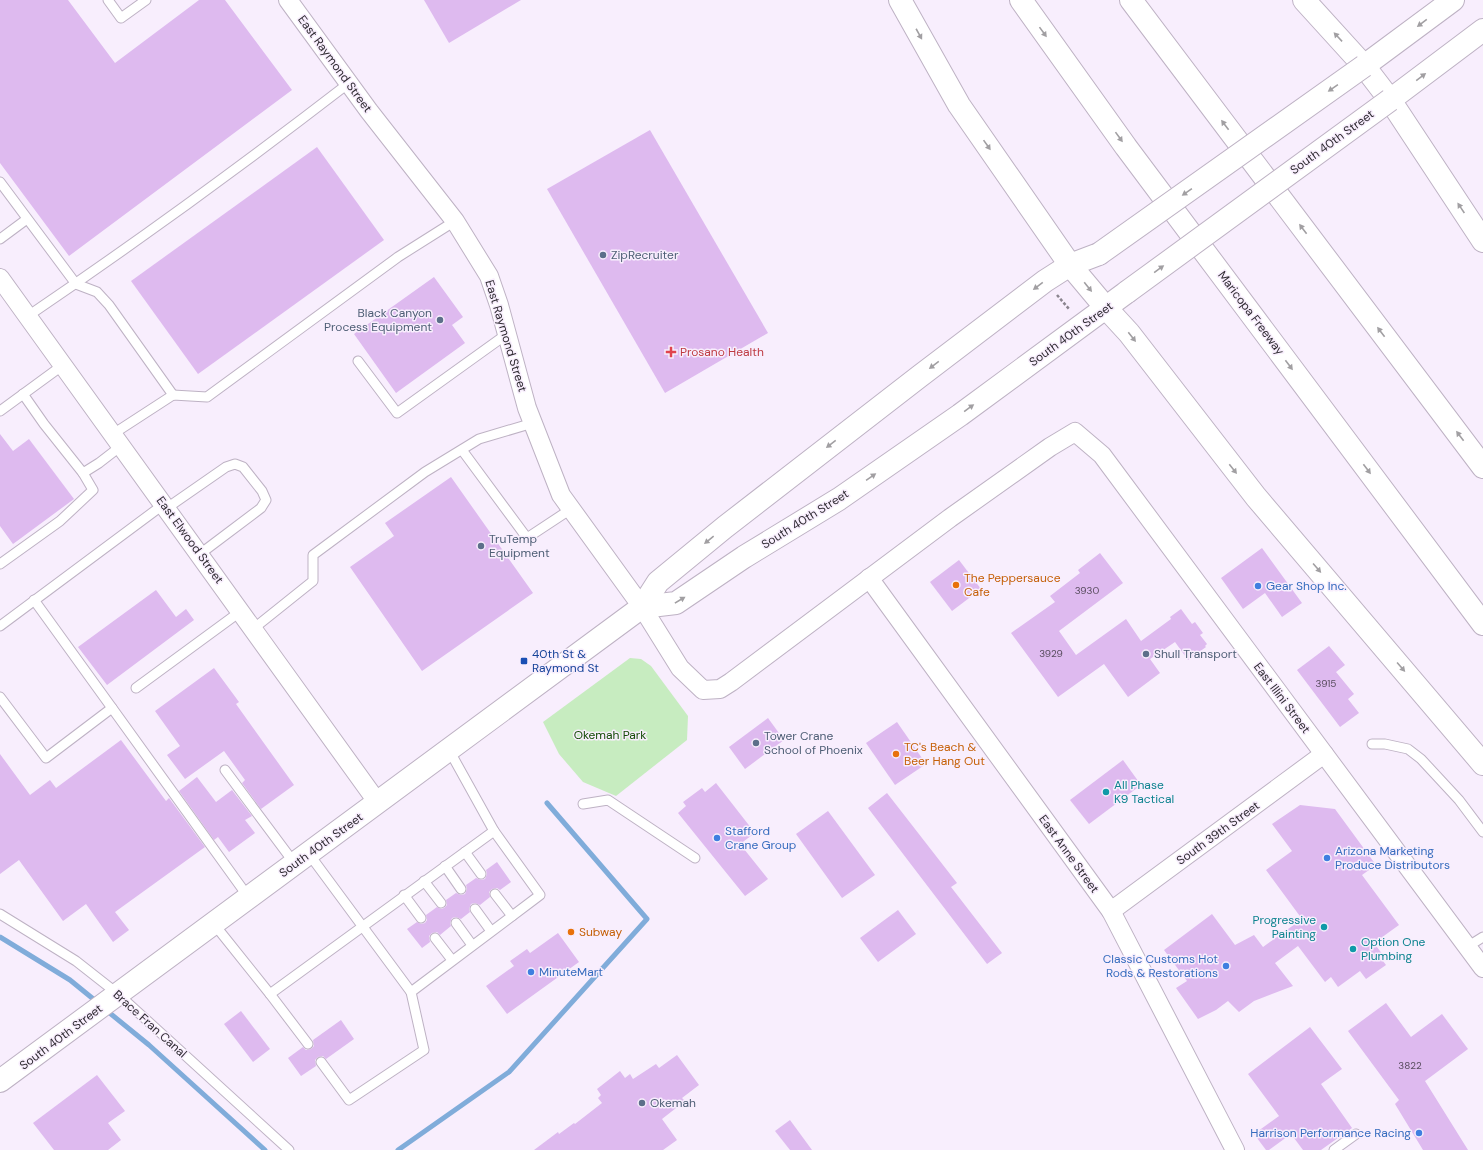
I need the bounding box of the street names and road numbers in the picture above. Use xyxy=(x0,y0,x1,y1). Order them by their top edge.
street label: East Raymond Street xyxy=(294,12,376,116)
street label: South 40th Street xyxy=(1287,106,1377,178)
street label: Maricopa Freeway xyxy=(1214,268,1288,358)
street label: East Raymond Street xyxy=(481,278,531,394)
street label: South 40th Street xyxy=(1026,298,1116,370)
street label: South 40th Street xyxy=(758,486,852,552)
street label: East Elwood Street xyxy=(153,493,227,587)
street label: East Illini Street xyxy=(1250,659,1314,737)
street label: South 39th Street xyxy=(1173,797,1263,869)
street label: South 40th Street xyxy=(276,809,366,881)
street label: East Anne Street xyxy=(1035,812,1103,896)
street label: Brace Fran Canal xyxy=(110,987,190,1061)
street label: South 40th Street xyxy=(16,1000,106,1073)

